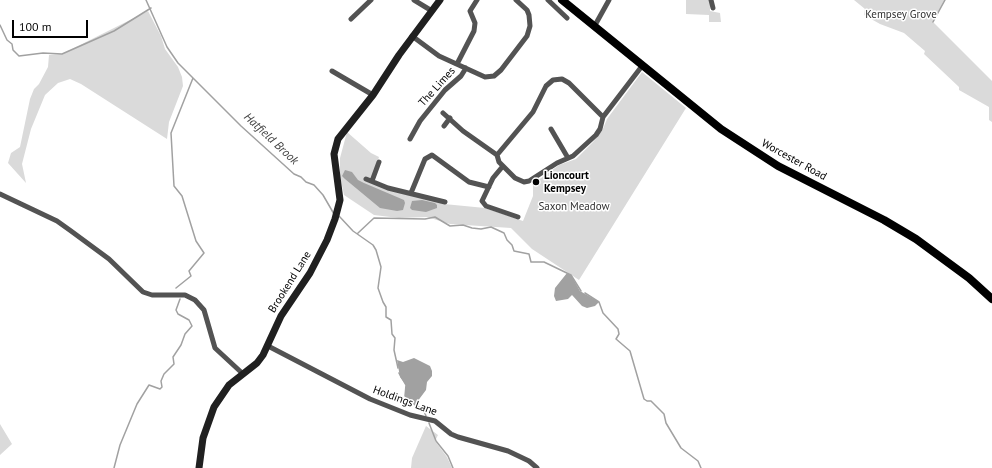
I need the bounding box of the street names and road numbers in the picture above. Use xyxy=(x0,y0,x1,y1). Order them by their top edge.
street label: The Limes xyxy=(416,65,458,109)
street label: Worcester Road xyxy=(759,137,829,183)
street label: Brookend Lane xyxy=(266,249,314,315)
street label: Holdings Lane xyxy=(371,383,439,419)

